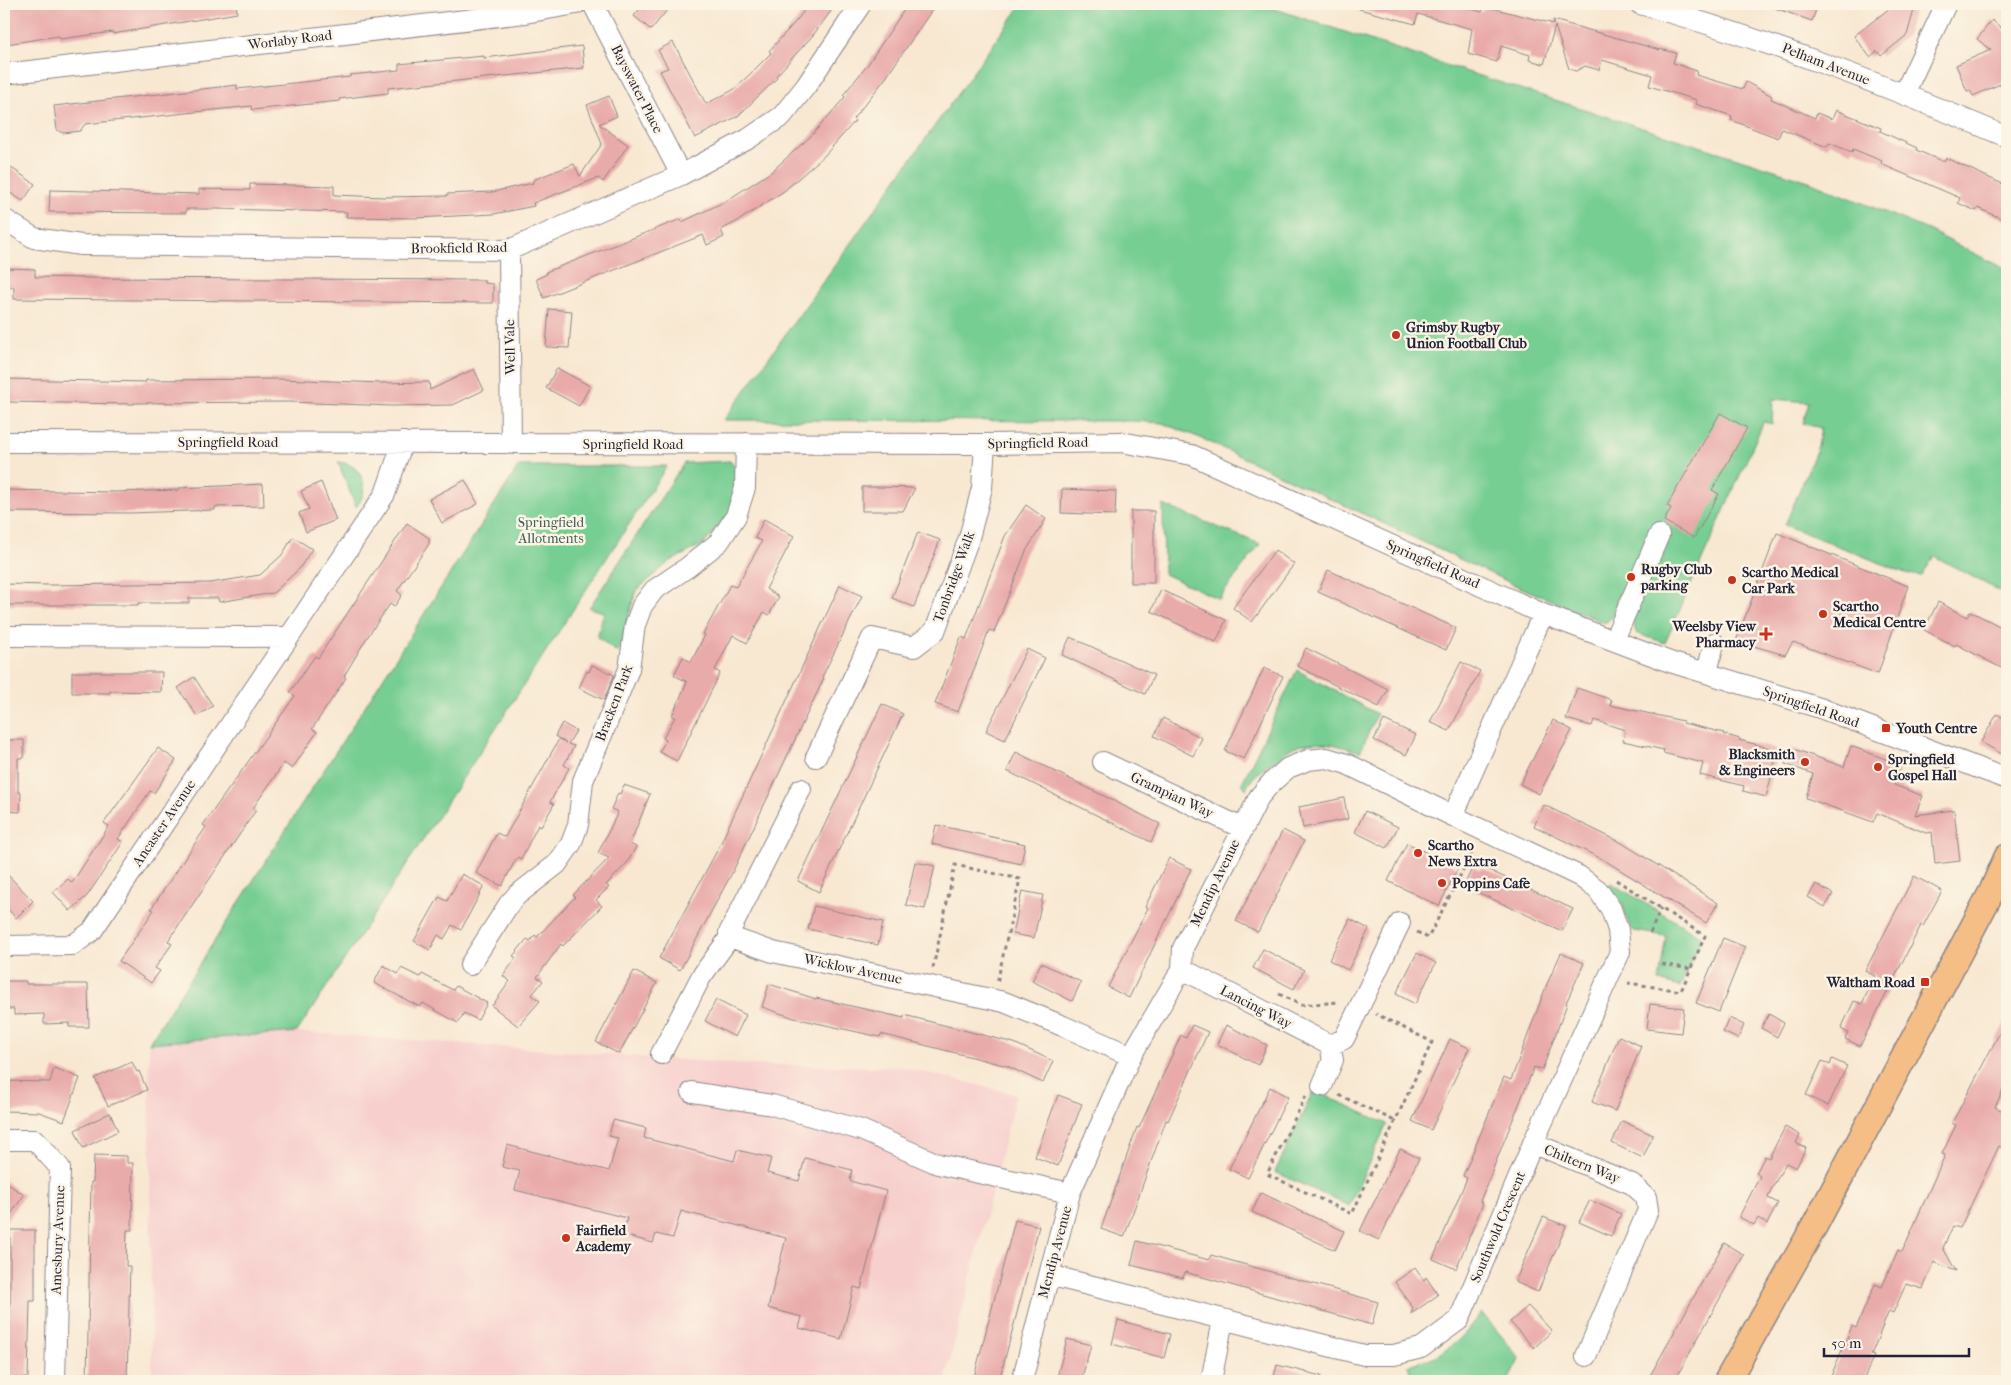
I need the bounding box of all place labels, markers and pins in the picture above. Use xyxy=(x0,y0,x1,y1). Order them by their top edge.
place label: Grimsby Rugby Union Football Club xyxy=(1405,319,1527,352)
marker: Grimsby Rugby Union Football Club xyxy=(1390,329,1402,341)
place label: Rugby Club parking xyxy=(1640,561,1713,594)
place label: Scartho Medical Car Park xyxy=(1742,564,1839,597)
marker: Rugby Club parking xyxy=(1625,571,1637,583)
marker: Scartho Medical Car Park xyxy=(1726,574,1738,586)
place label: Scartho Medical Centre xyxy=(1832,598,1926,631)
marker: Scartho Medical Centre xyxy=(1817,608,1829,620)
place label: Weelsby View Pharmacy xyxy=(1672,618,1758,651)
marker: Weelsby View Pharmacy xyxy=(1760,628,1772,640)
place label: Youth Centre xyxy=(1895,720,1977,737)
marker: Youth Centre xyxy=(1880,722,1892,734)
place label: Blacksmith & Engineers xyxy=(1719,746,1796,779)
place label: Springfield Gospel Hall xyxy=(1888,751,1957,784)
marker: Blacksmith & Engineers xyxy=(1799,756,1811,768)
marker: Springfield Gospel Hall xyxy=(1872,761,1884,773)
place label: Scartho News Extra xyxy=(1428,837,1498,870)
marker: Scartho News Extra xyxy=(1412,847,1424,859)
place label: Poppins Cafe xyxy=(1452,875,1530,892)
marker: Poppins Cafe xyxy=(1436,877,1448,889)
place label: Waltham Road xyxy=(1826,974,1916,991)
marker: Waltham Road xyxy=(1919,976,1931,988)
place label: Fairfield Academy xyxy=(575,1222,633,1255)
marker: Fairfield Academy xyxy=(560,1232,572,1244)

